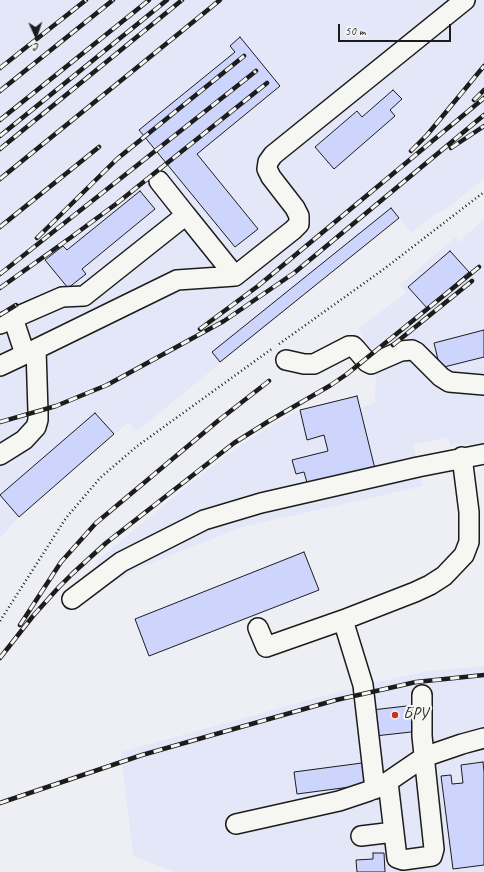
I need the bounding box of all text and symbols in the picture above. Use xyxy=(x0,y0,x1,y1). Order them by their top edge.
north arrow xyxy=(16,16,56,56)
scale bar xyxy=(340,16,453,42)
text: 50 m xyxy=(345,23,365,39)
text: С xyxy=(34,41,40,55)
place label: БРУ xyxy=(403,705,428,725)
marker: БРУ xyxy=(390,710,400,720)

